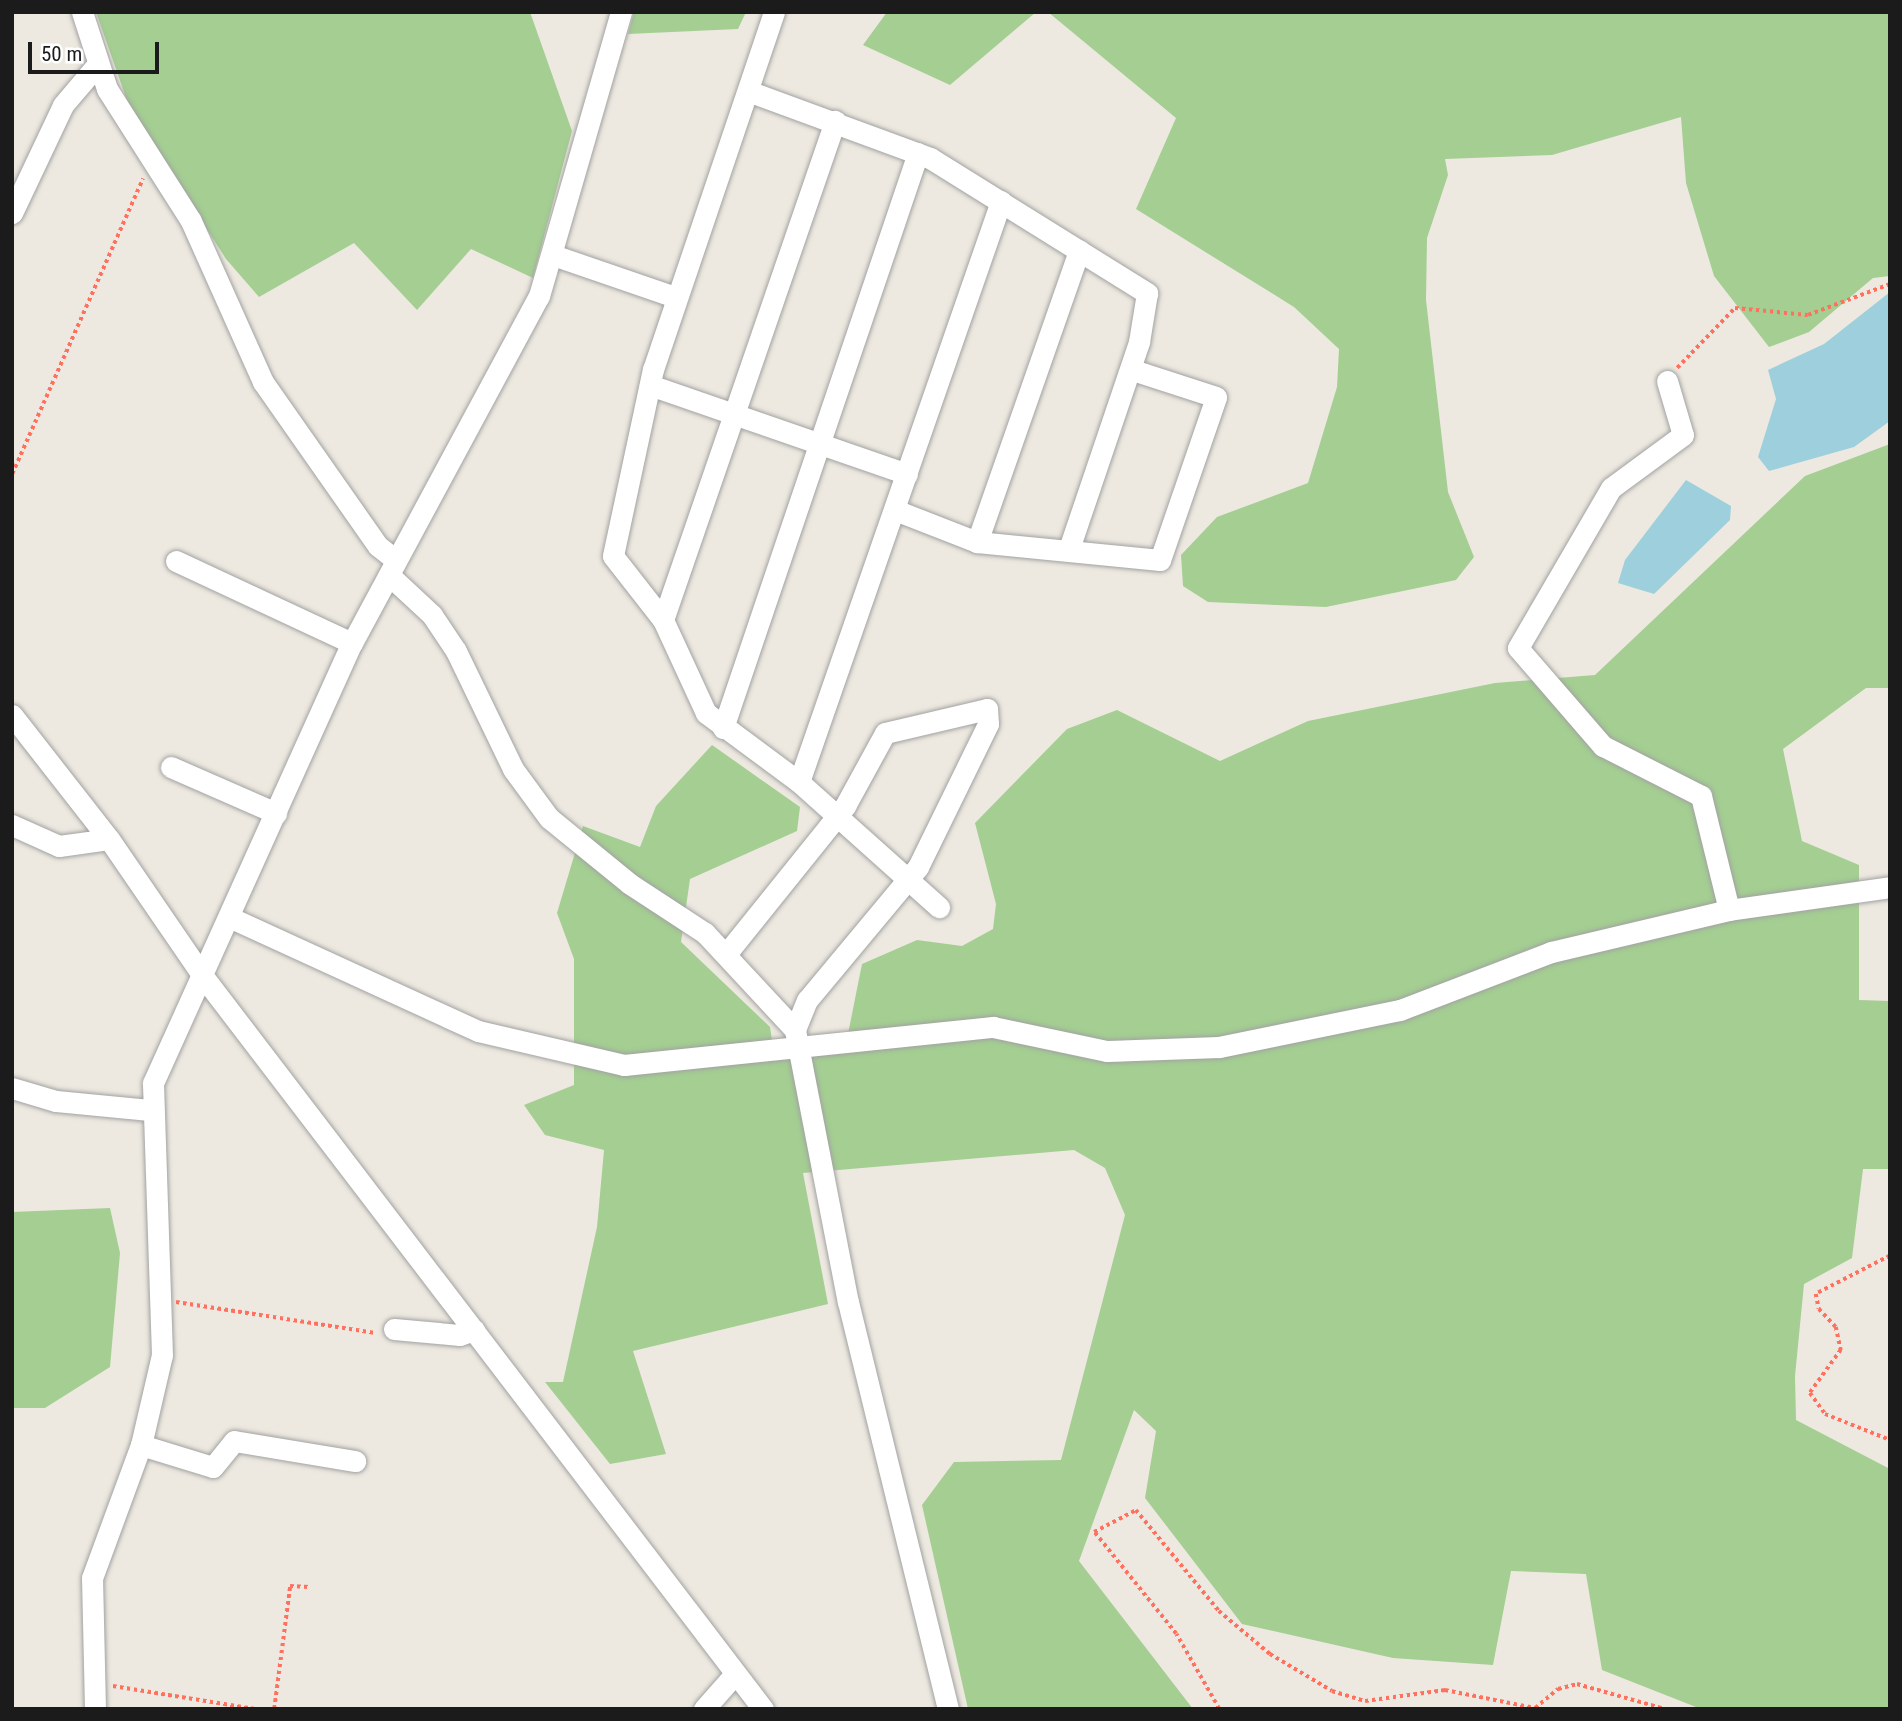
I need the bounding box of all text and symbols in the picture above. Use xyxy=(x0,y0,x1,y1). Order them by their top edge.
scale bar xyxy=(32,28,163,72)
text: 50 m xyxy=(41,42,82,66)

